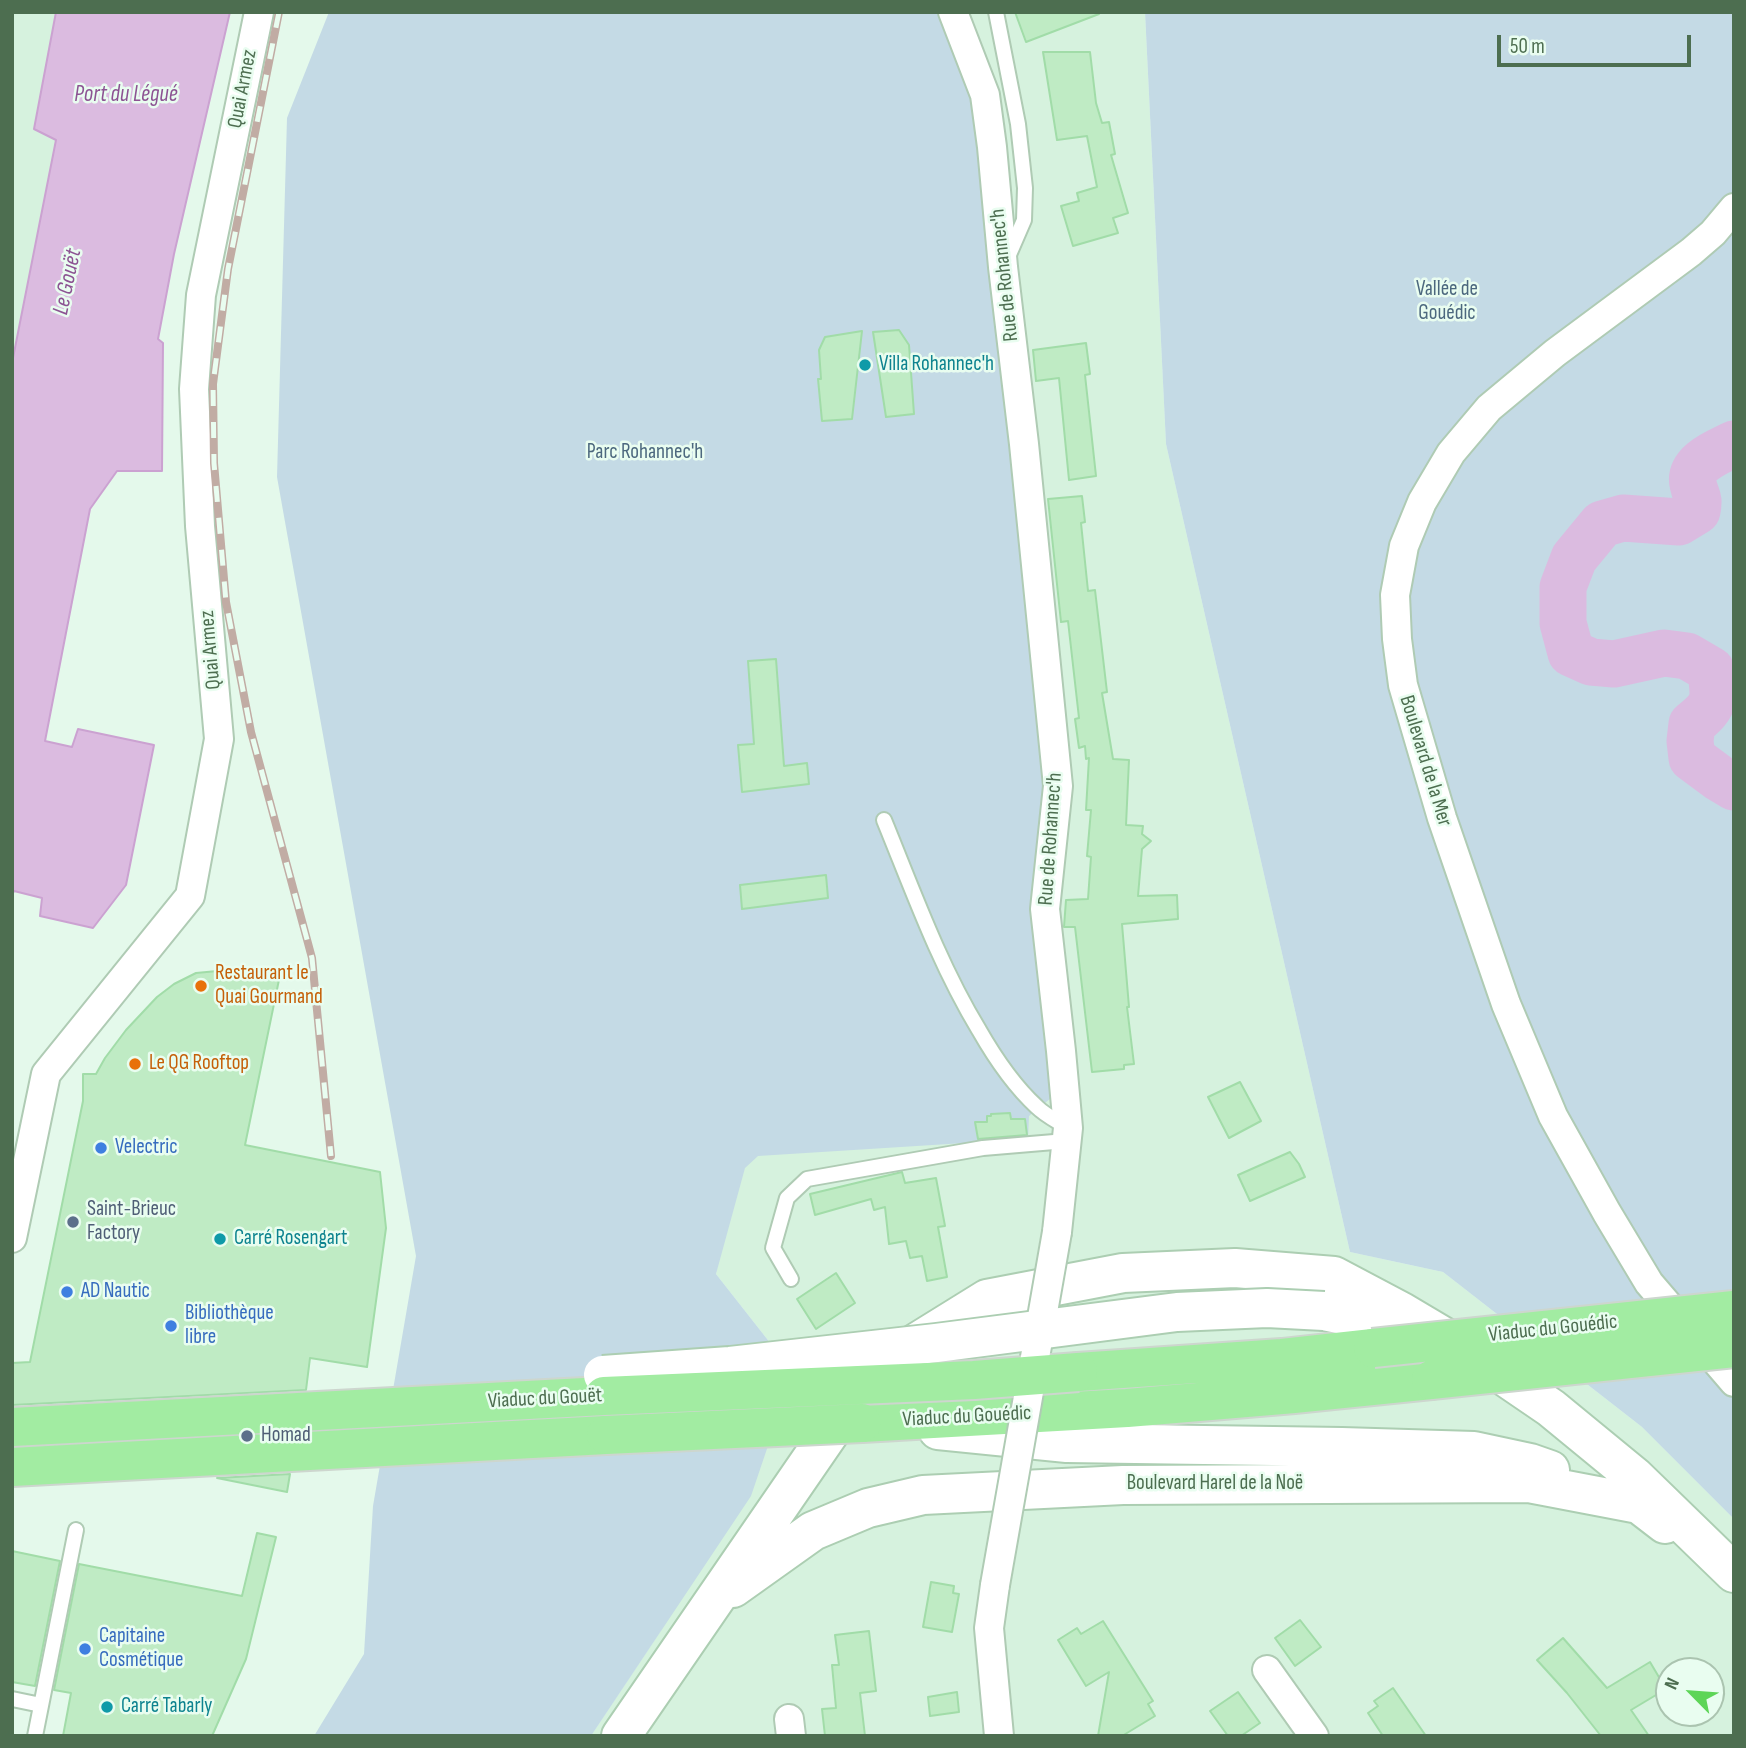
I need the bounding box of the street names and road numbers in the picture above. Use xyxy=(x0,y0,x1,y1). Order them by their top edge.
street label: Quai Armez xyxy=(223,48,263,130)
street label: Rue de Rohannec'h xyxy=(986,207,1024,343)
street label: Quai Armez xyxy=(195,609,227,691)
street label: Boulevard de la Mer xyxy=(1393,693,1457,829)
street label: Rue de Rohannec'h xyxy=(1034,772,1068,906)
street label: Viaduc du Gouédic xyxy=(1487,1310,1619,1348)
street label: Viaduc du Gouët xyxy=(487,1383,603,1415)
street label: Viaduc du Gouédic xyxy=(902,1401,1032,1433)
street label: Boulevard Harel de la Noë xyxy=(1127,1471,1303,1497)

